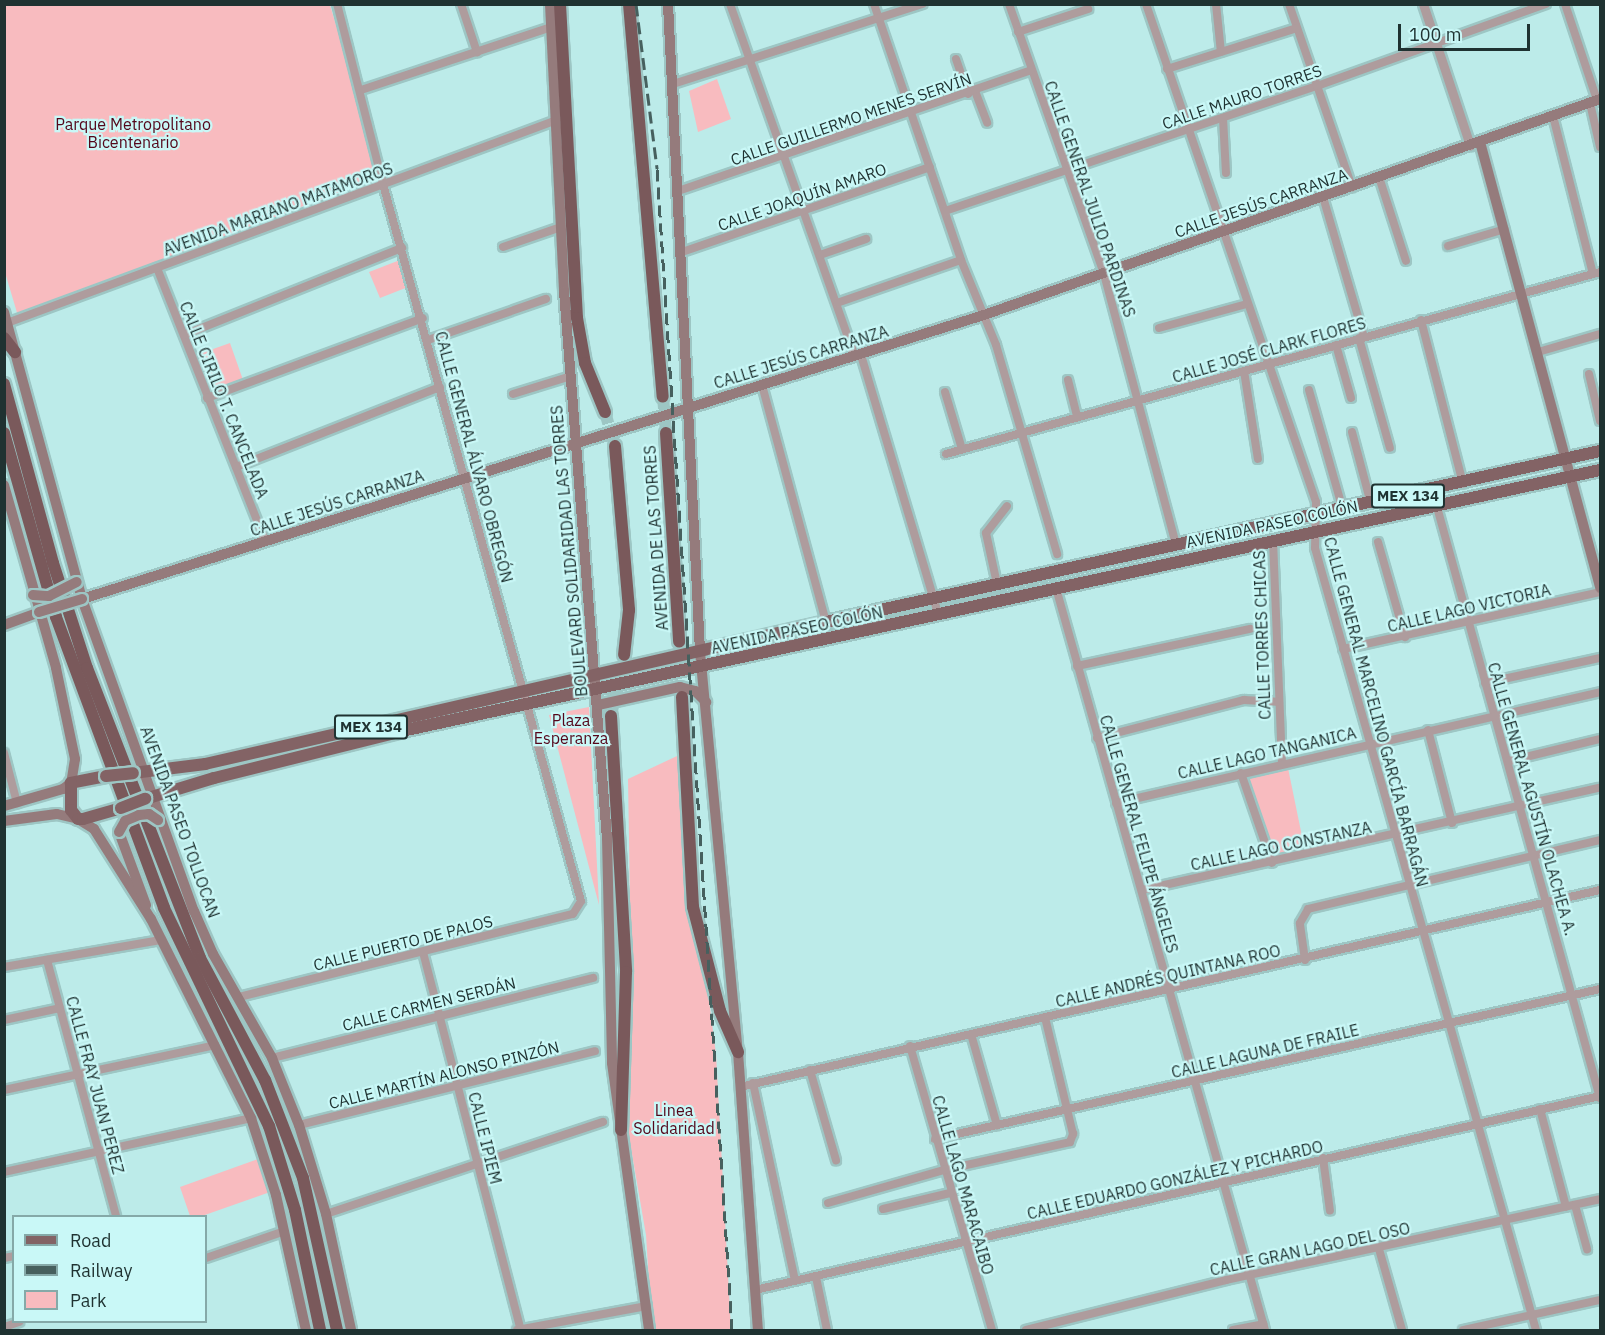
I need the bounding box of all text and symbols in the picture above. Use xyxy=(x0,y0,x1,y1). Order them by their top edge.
scale bar xyxy=(1401,12,1533,50)
text: 100 m xyxy=(1409,23,1461,46)
street label: CALLE MAURO TORRES xyxy=(1160,61,1324,133)
street label: CALLE GUILLERMO MENES SERVÍN xyxy=(728,69,974,169)
street label: CALLE GENERAL JULIO PARDINAS xyxy=(1040,78,1140,320)
park label: Parque Metropolitano Bicentenario xyxy=(55,114,211,152)
street label: AVENIDA MARIANO MATAMOROS xyxy=(160,158,396,260)
street label: CALLE JOAQUÍN AMARO xyxy=(715,159,889,235)
street label: CALLE JESÚS CARRANZA xyxy=(1172,164,1350,242)
street label: CALLE CIRILO T. CANCELADA xyxy=(176,299,272,501)
street label: CALLE JOSÉ CLARK FLORES xyxy=(1170,313,1368,387)
street label: CALLE JESÚS CARRANZA xyxy=(711,321,891,393)
street label: CALLE GENERAL ÁLVARO OBREGÓN xyxy=(431,329,517,585)
street label: BOULEVARD SOLIDARIDAD LAS TORRES xyxy=(547,404,591,698)
street label: AVENIDA DE LAS TORRES xyxy=(640,445,672,631)
street label: CALLE JESÚS CARRANZA xyxy=(248,466,426,540)
road number: MEX 134 xyxy=(1370,484,1446,508)
street label: AVENIDA PASEO COLÓN xyxy=(1184,496,1360,552)
street label: CALLE GENERAL MARCELINO GARCÍA BARRAGÁN xyxy=(1320,535,1432,889)
street label: CALLE TORRES CHICAS xyxy=(1249,550,1275,720)
street label: CALLE LAGO VICTORIA xyxy=(1385,580,1553,636)
street label: AVENIDA PASEO COLÓN xyxy=(709,602,885,658)
street label: CALLE GENERAL AGUSTÍN OLACHEA A. xyxy=(1484,660,1580,938)
park label: Plaza Esperanza xyxy=(534,710,608,748)
street label: CALLE GENERAL FELIPE ÁNGELES xyxy=(1096,713,1182,955)
road number: MEX 134 xyxy=(334,715,409,739)
street label: CALLE LAGO TANGANICA xyxy=(1176,723,1358,783)
street label: AVENIDA PASEO TOLLOCAN xyxy=(136,724,224,920)
street label: CALLE LAGO CONSTANZA xyxy=(1189,817,1373,875)
street label: CALLE PUERTO DE PALOS xyxy=(311,911,495,975)
street label: CALLE ANDRÉS QUINTANA ROO xyxy=(1053,941,1283,1011)
street label: CALLE CARMEN SERDÁN xyxy=(340,973,518,1035)
street label: CALLE FRAY JUAN PEREZ xyxy=(62,994,128,1176)
street label: CALLE LAGUNA DE FRAILE xyxy=(1169,1020,1361,1082)
street label: CALLE MARTÍN ALONSO PINZÓN xyxy=(327,1037,561,1113)
street label: CALLE IPIEM xyxy=(464,1090,506,1186)
street label: CALLE LAGO MARACAIBO xyxy=(928,1093,998,1277)
park label: Linea Solidaridad xyxy=(633,1100,715,1138)
street label: CALLE EDUARDO GONZÁLEZ Y PICHARDO xyxy=(1025,1137,1325,1223)
legend xyxy=(12,1215,207,1323)
street label: CALLE GRAN LAGO DEL OSO xyxy=(1208,1218,1412,1280)
text: Road xyxy=(70,1229,111,1252)
text: Railway xyxy=(70,1259,132,1282)
text: Park xyxy=(70,1289,106,1312)

